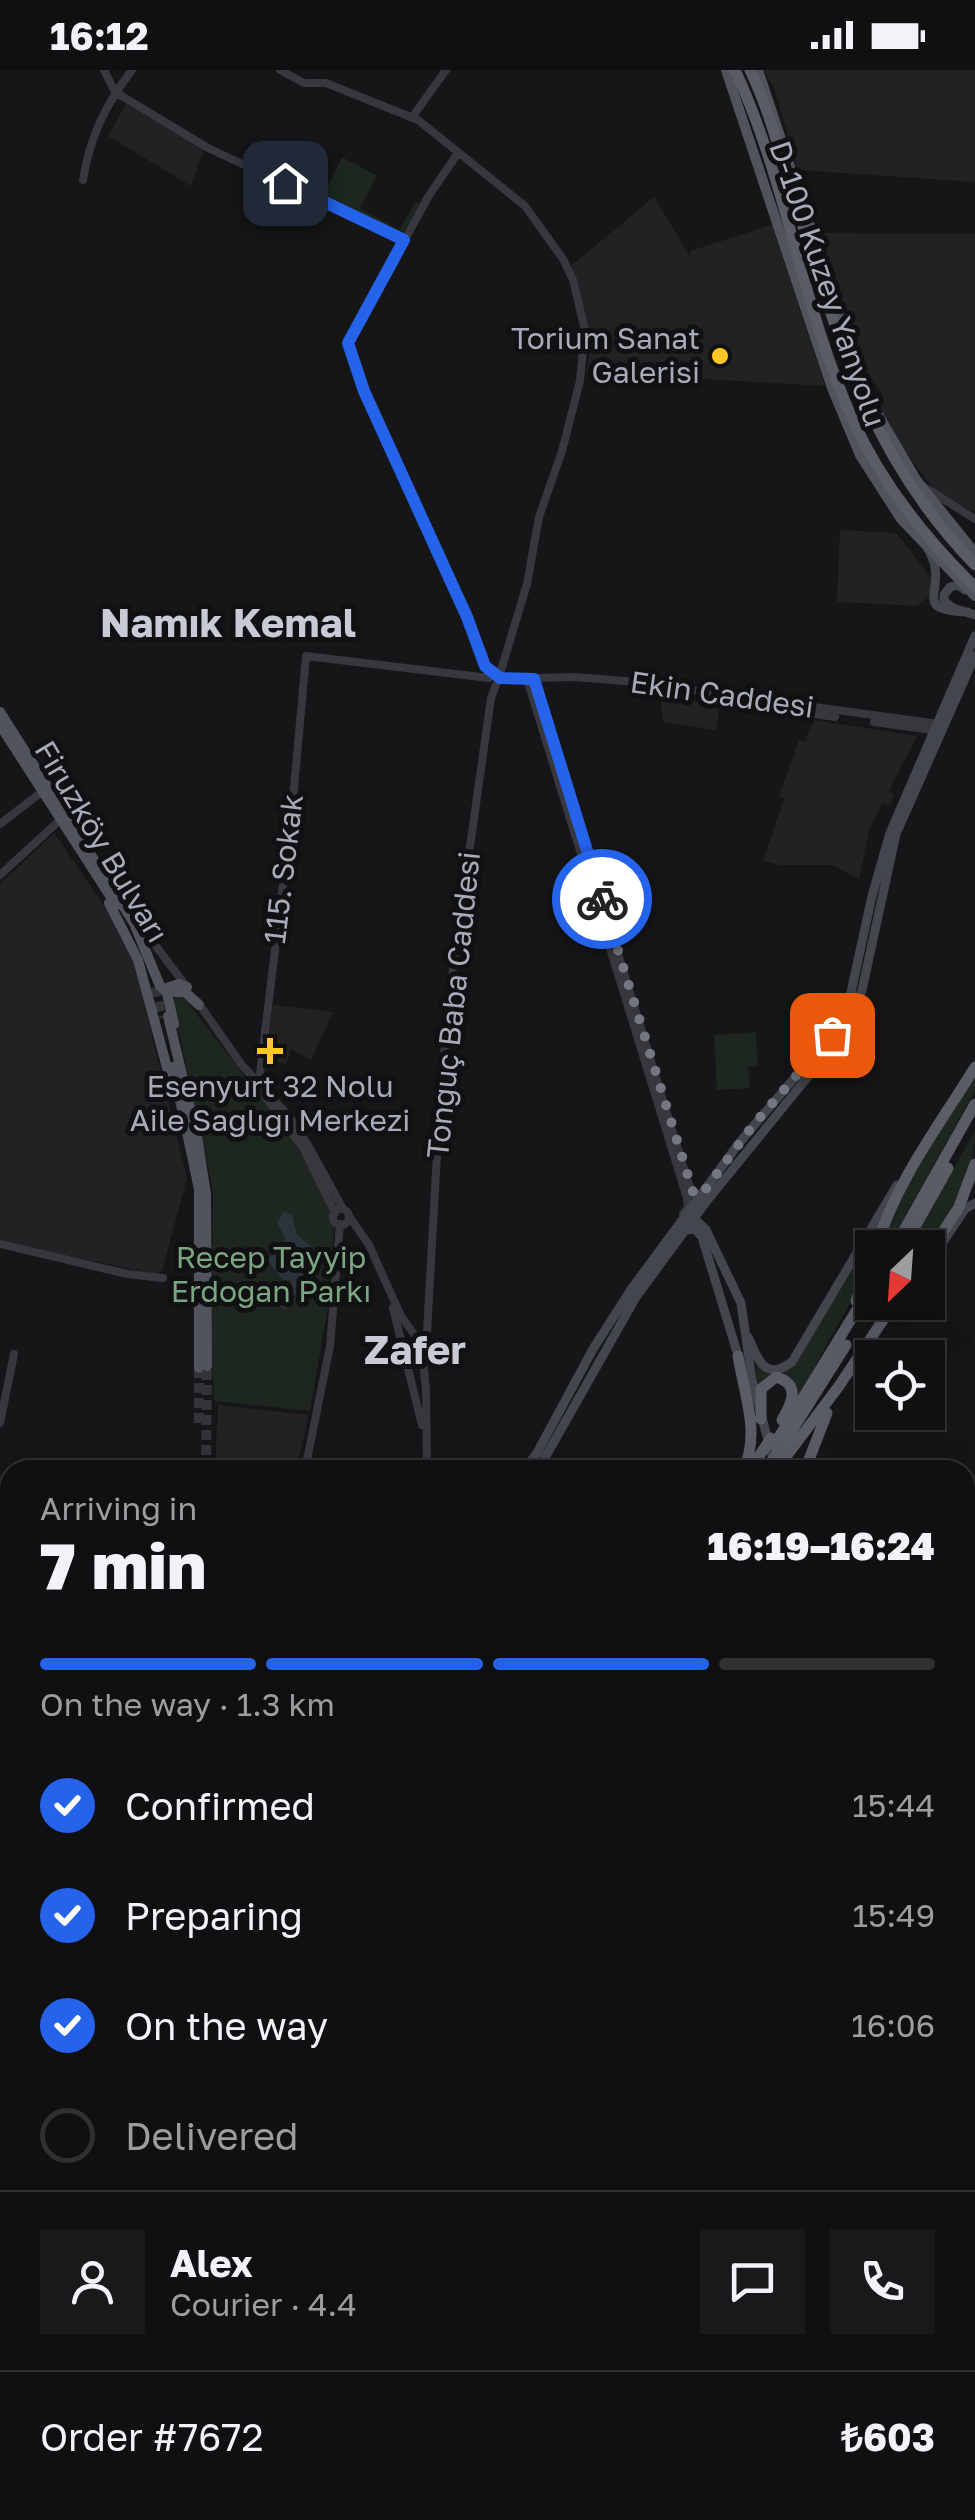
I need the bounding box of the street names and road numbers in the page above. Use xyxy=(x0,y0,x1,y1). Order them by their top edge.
street label: D-100 Kuzey Yanyolu xyxy=(762,136,894,431)
street label: Ekin Caddesi xyxy=(628,663,816,725)
street label: Firuzköy Bulvarı xyxy=(27,734,176,949)
street label: 115. Sokak xyxy=(256,792,310,946)
street label: Tonguç Baba Caddesi xyxy=(419,850,487,1160)

